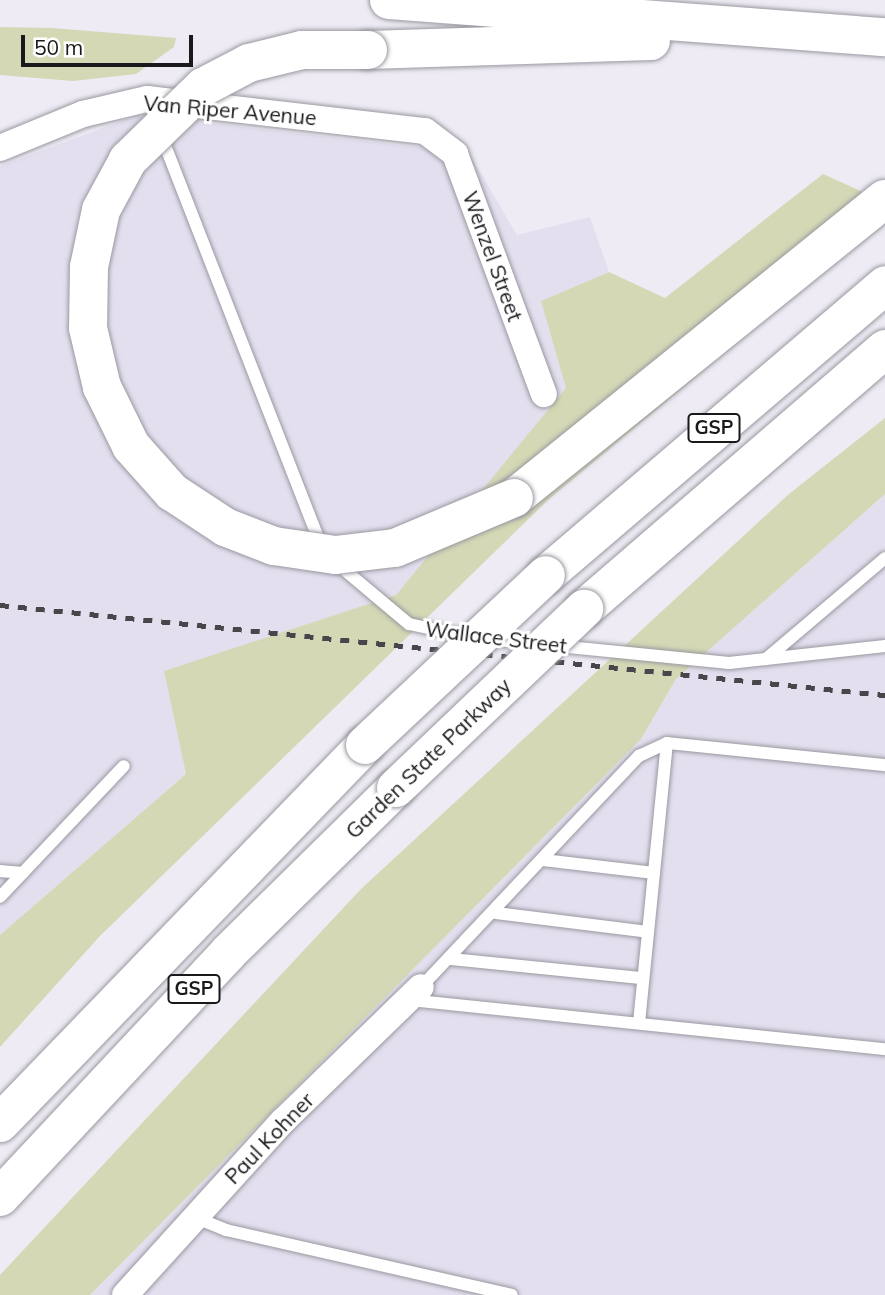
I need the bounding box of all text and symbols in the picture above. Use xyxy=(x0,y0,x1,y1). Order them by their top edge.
scale bar xyxy=(24,21,196,65)
text: 50 m xyxy=(34,34,83,60)
street label: Van Riper Avenue xyxy=(142,90,318,130)
street label: Wenzel Street xyxy=(458,188,528,324)
road number: GSP xyxy=(686,412,742,444)
street label: Wallace Street xyxy=(424,616,568,658)
street label: Garden State Parkway xyxy=(340,673,516,843)
road number: GSP xyxy=(166,973,222,1004)
street label: Paul Kohner xyxy=(219,1087,319,1189)

